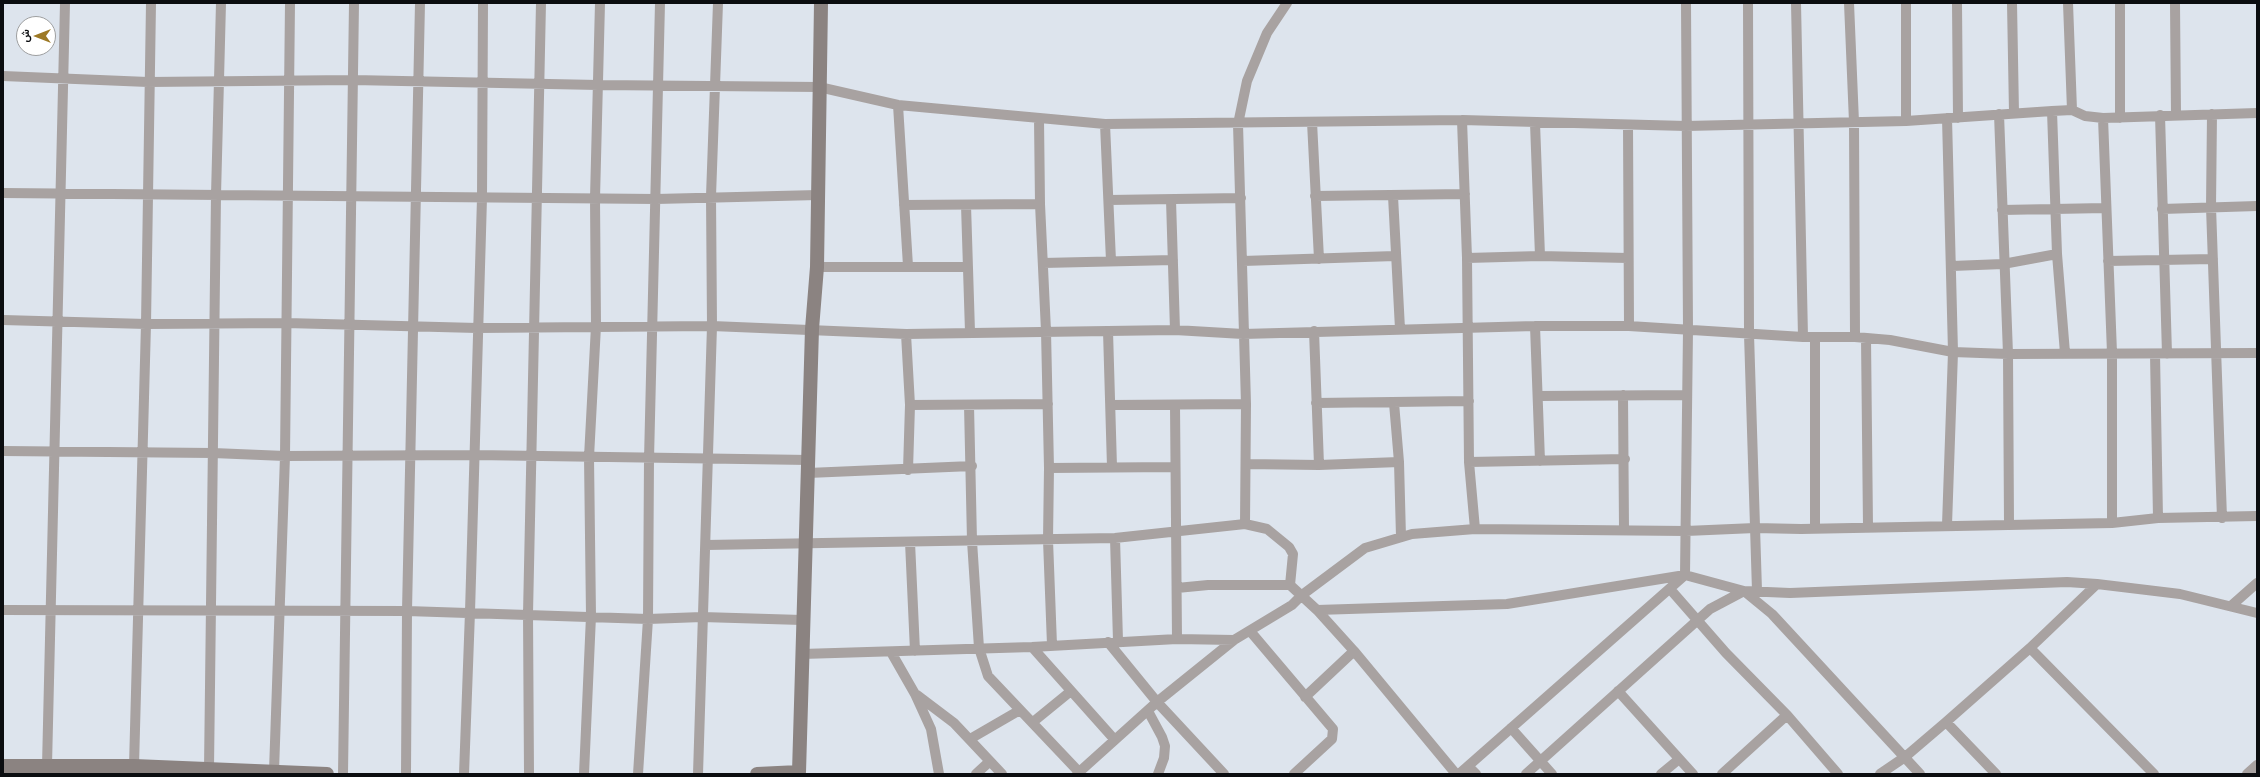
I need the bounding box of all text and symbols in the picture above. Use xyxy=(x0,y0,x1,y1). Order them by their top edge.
north arrow xyxy=(16,16,56,56)
text: ش xyxy=(19,29,31,43)

